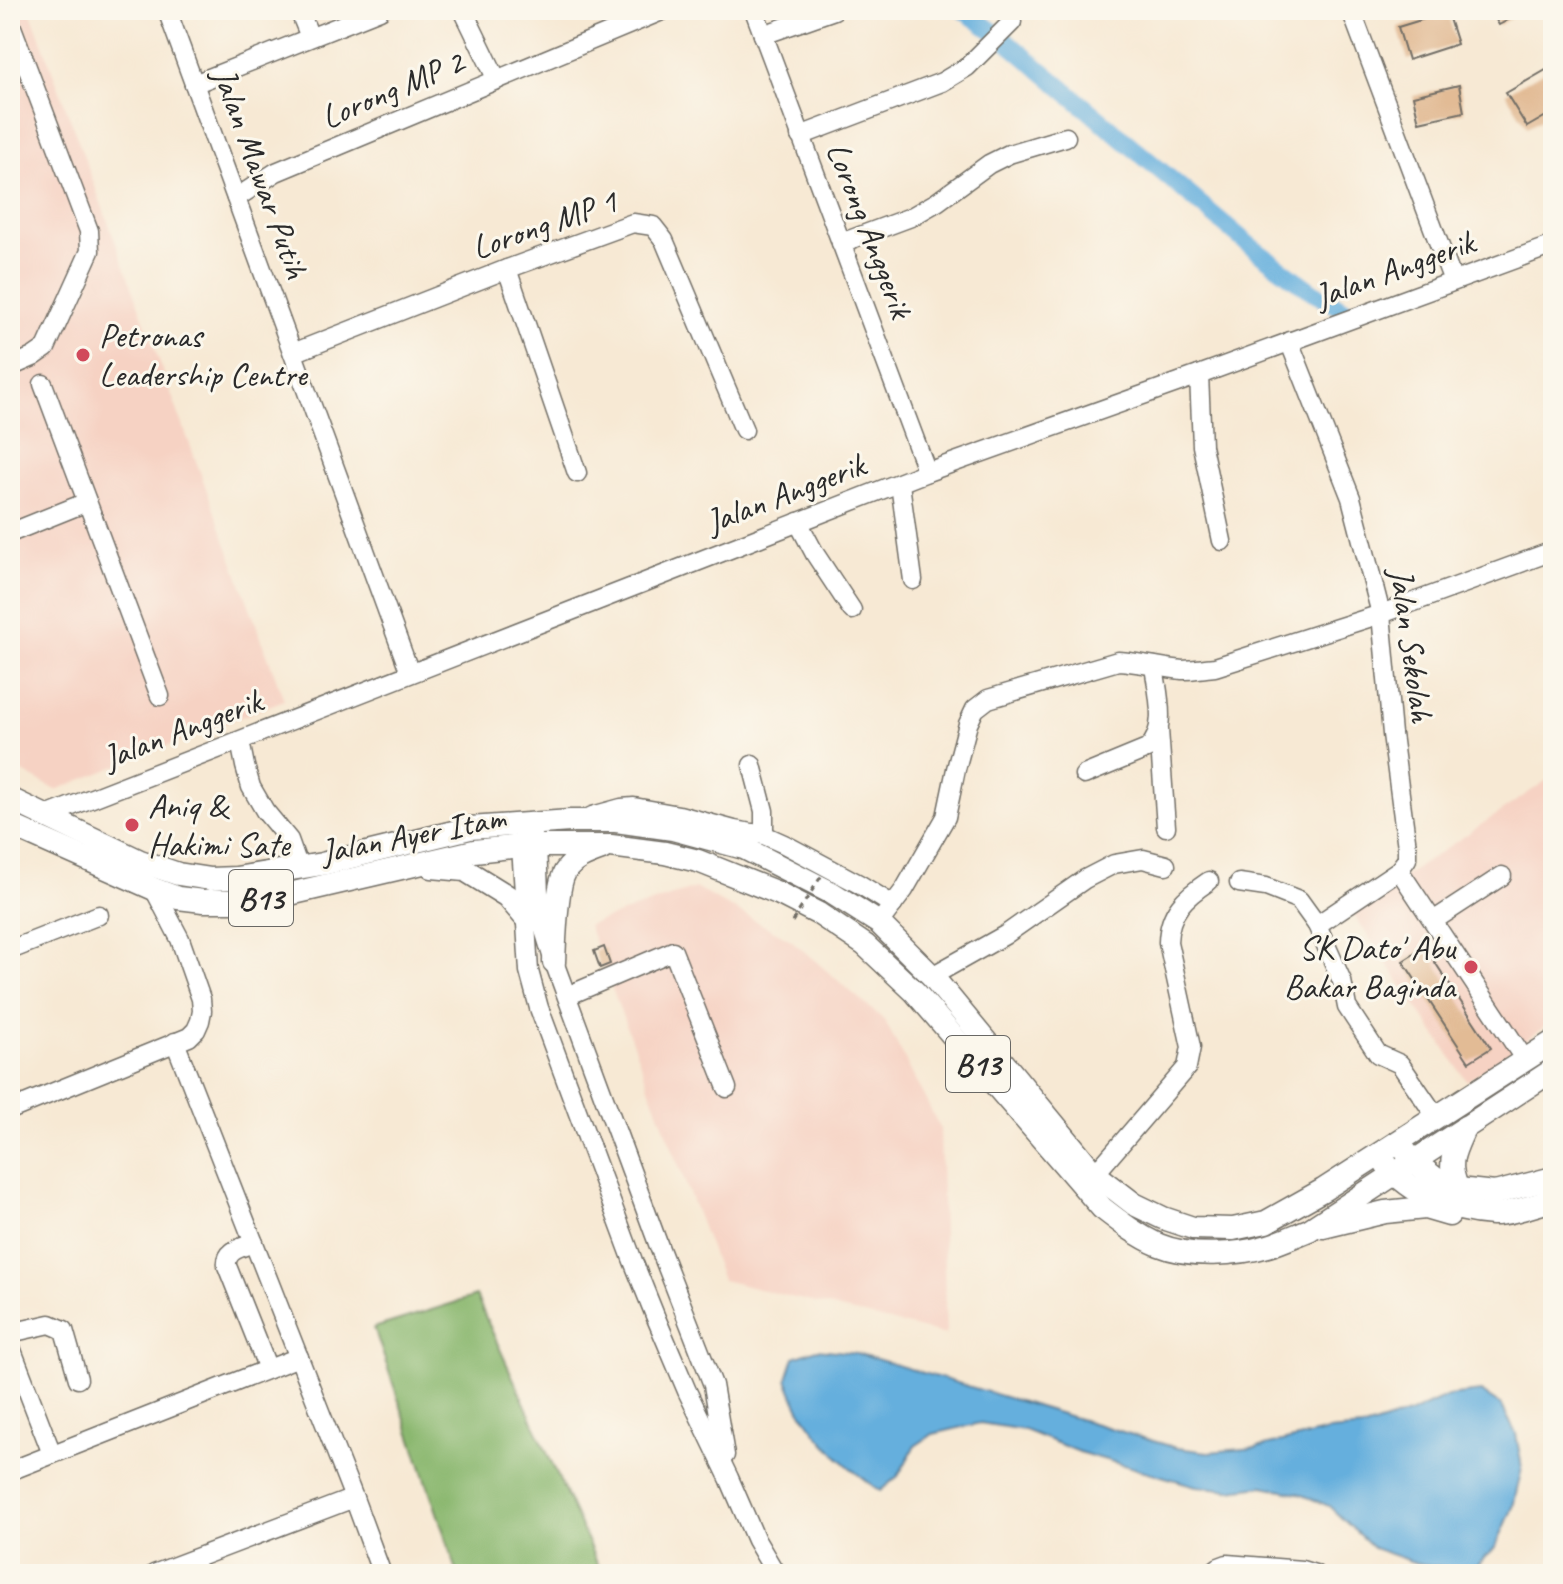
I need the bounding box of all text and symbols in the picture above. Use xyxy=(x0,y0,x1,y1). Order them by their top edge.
street label: Lorong MP 2 xyxy=(314,39,472,138)
street label: Jalan Mawar Putih xyxy=(202,60,319,284)
street label: Lorong Anggerik xyxy=(817,136,924,326)
street label: Lorong MP 1 xyxy=(466,179,624,269)
street label: Jalan Anggerik xyxy=(1307,219,1482,318)
place label: Petronas Leadership Centre xyxy=(99,314,309,396)
marker: Petronas Leadership Centre xyxy=(74,346,92,364)
street label: Jalan Anggerik xyxy=(698,442,873,544)
street label: Jalan Sekolah xyxy=(1380,563,1444,726)
street label: Jalan Anggerik xyxy=(95,678,270,780)
place label: Aniq & Hakimi Sate xyxy=(148,784,291,866)
street label: Jalan Ayer Itam xyxy=(315,795,510,873)
marker: Aniq & Hakimi Sate xyxy=(123,816,141,834)
road number: B13 xyxy=(229,870,293,926)
place label: SK Dato' Abu Bakar Baginda xyxy=(1284,926,1457,1008)
marker: SK Dato' Abu Bakar Baginda xyxy=(1462,958,1480,976)
road number: B13 xyxy=(946,1036,1010,1092)

